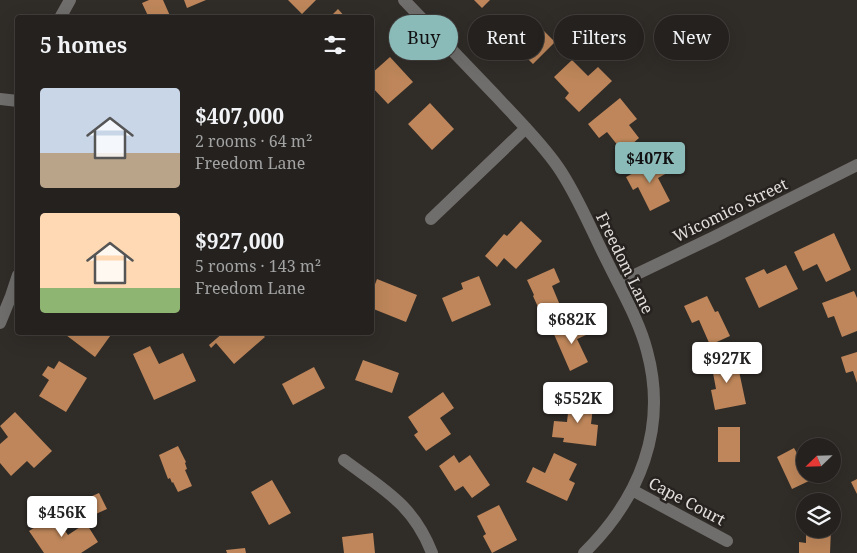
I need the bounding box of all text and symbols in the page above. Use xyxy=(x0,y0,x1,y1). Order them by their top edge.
chip: Buy xyxy=(389,15,458,60)
chip: Rent xyxy=(468,15,544,60)
chip: Filters xyxy=(554,15,644,60)
chip: New xyxy=(654,15,729,60)
text: 5 homes xyxy=(40,31,127,59)
icon: filters xyxy=(321,31,349,59)
text: $407,000 xyxy=(195,102,284,130)
icon: home xyxy=(80,108,140,168)
text: 2 rooms · 64 m² xyxy=(195,130,312,152)
pin: $407K xyxy=(615,142,685,184)
text: $407K xyxy=(626,147,674,169)
text: Freedom Lane xyxy=(195,152,305,174)
street label: Wicomico Street xyxy=(669,173,791,247)
street label: Freedom Lane xyxy=(591,209,659,317)
text: $927,000 xyxy=(195,227,284,255)
icon: home xyxy=(80,233,140,293)
text: 5 rooms · 143 m² xyxy=(195,255,321,277)
text: Freedom Lane xyxy=(195,277,305,299)
pin: $682K xyxy=(537,302,607,345)
text: $682K xyxy=(548,308,596,330)
pin: $927K xyxy=(692,342,762,384)
text: $927K xyxy=(703,347,751,369)
pin: $552K xyxy=(543,382,613,424)
text: $552K xyxy=(554,387,602,409)
north arrow xyxy=(796,438,841,482)
map controls xyxy=(796,438,841,538)
street label: Cape Court xyxy=(645,472,729,531)
button: layers xyxy=(796,493,841,538)
pin: $456K xyxy=(27,496,97,538)
text: $456K xyxy=(38,501,86,523)

